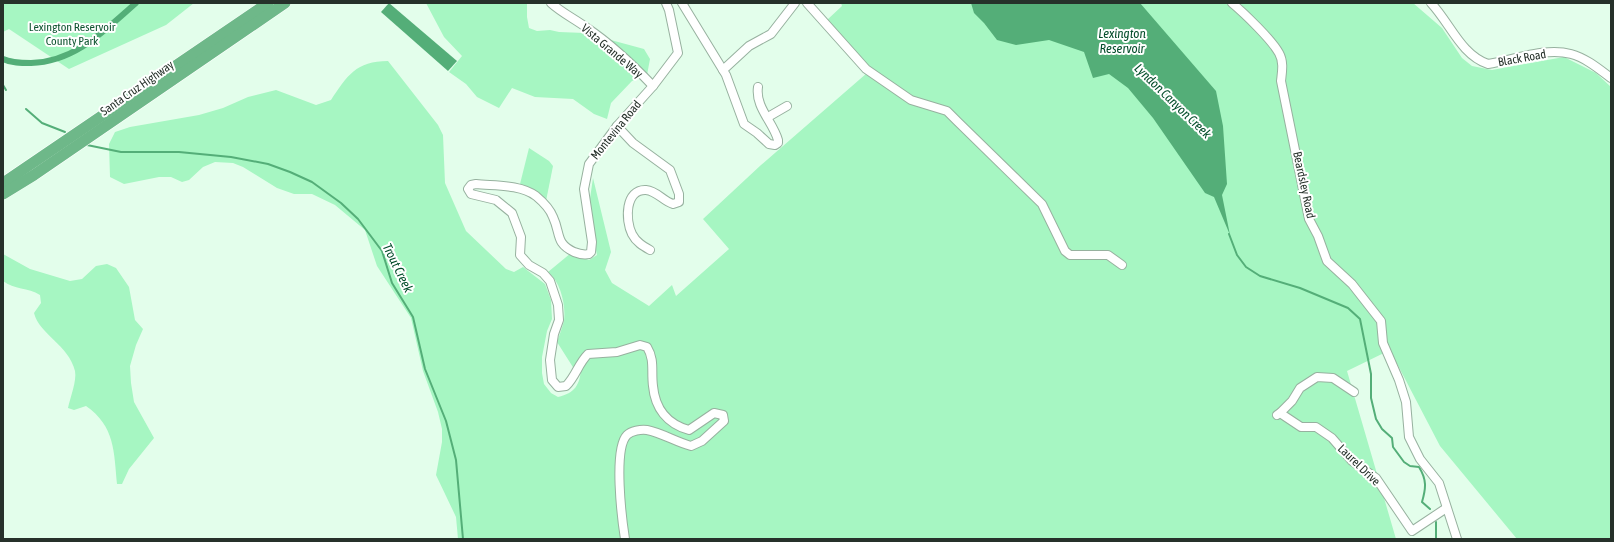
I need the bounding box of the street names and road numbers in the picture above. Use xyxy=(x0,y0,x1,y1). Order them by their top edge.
street label: Vista Grande Way xyxy=(578,21,646,81)
street label: Black Road xyxy=(1497,47,1547,69)
street label: Santa Cruz Highway xyxy=(98,58,176,118)
street label: Montevina Road xyxy=(588,98,644,162)
street label: Beardsley Road xyxy=(1290,150,1318,220)
street label: Laurel Drive xyxy=(1335,442,1383,488)

